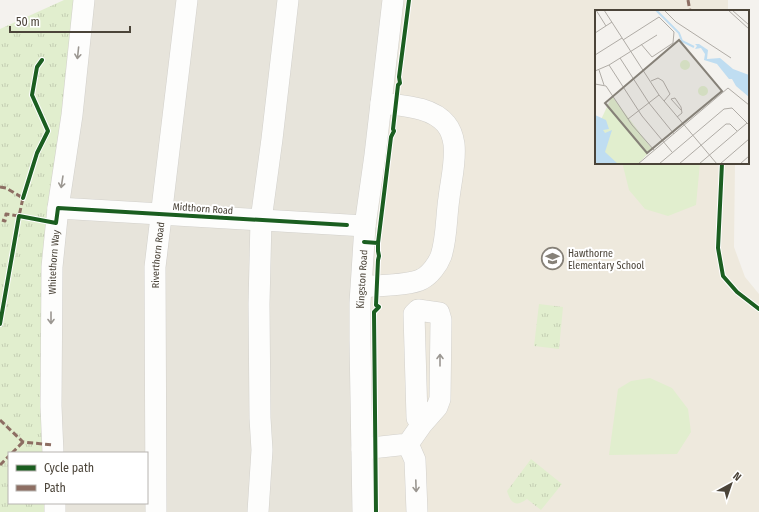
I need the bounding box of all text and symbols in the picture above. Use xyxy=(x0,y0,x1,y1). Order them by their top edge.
scale bar xyxy=(10,8,130,34)
inset map xyxy=(595,10,749,164)
text: 50 m xyxy=(16,15,40,29)
one-way arrow xyxy=(75,46,82,59)
one-way arrow xyxy=(58,175,66,188)
street label: Midthorn Road xyxy=(172,201,234,217)
street label: Riverthorn Road xyxy=(150,221,167,288)
street label: Whitethorn Way xyxy=(47,229,63,294)
school or university icon: Hawthorne Elementary School xyxy=(539,246,565,272)
place label: Hawthorne Elementary School xyxy=(568,248,644,272)
street label: Kingston Road xyxy=(355,249,370,308)
one-way arrow xyxy=(47,311,55,324)
one-way arrow xyxy=(436,354,444,367)
legend xyxy=(8,452,148,504)
text: Cycle path xyxy=(44,461,94,475)
north arrow xyxy=(711,464,751,504)
text: N xyxy=(730,470,744,484)
one-way arrow xyxy=(412,479,419,492)
text: Path xyxy=(44,481,66,495)

